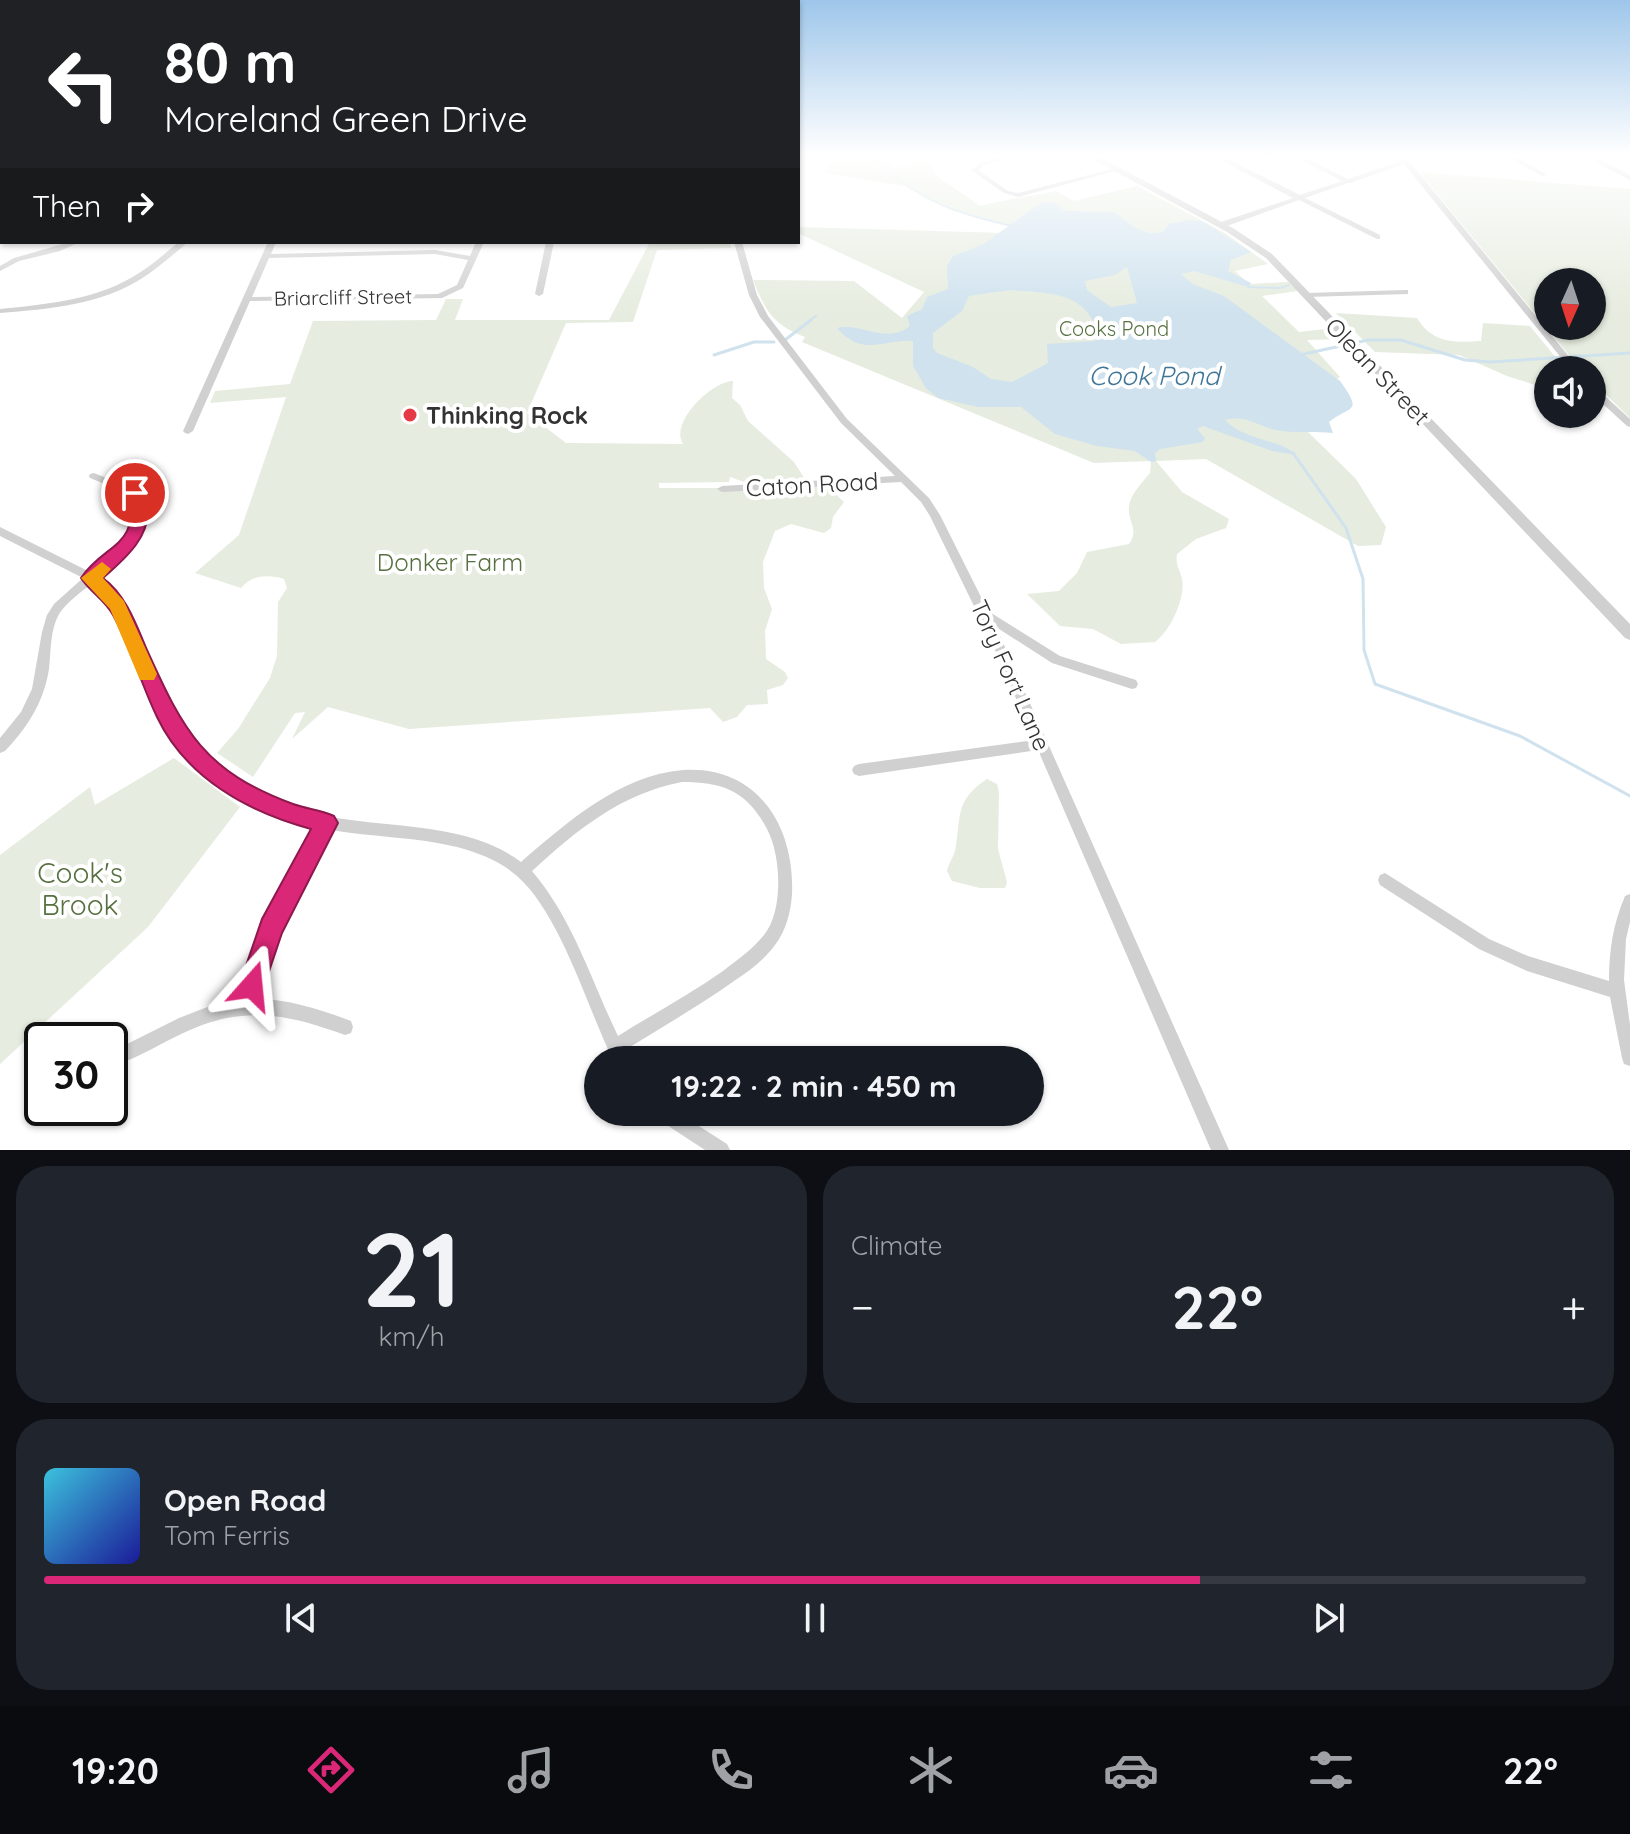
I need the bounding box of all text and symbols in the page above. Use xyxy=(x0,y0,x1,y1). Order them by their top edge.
text: 80 m xyxy=(164,27,296,97)
icon: left xyxy=(32,32,136,136)
text: Moreland Green Drive xyxy=(164,96,528,141)
icon: right xyxy=(117,184,161,228)
text: Then xyxy=(32,187,101,225)
north arrow xyxy=(1534,268,1606,340)
map controls xyxy=(1534,268,1606,428)
street label: Briarcliff Street xyxy=(274,283,412,311)
street label: Olean Street xyxy=(1319,311,1437,431)
park label: Cooks Pond xyxy=(1059,316,1169,341)
button: sound xyxy=(1534,356,1606,428)
water label: Cook Pond xyxy=(1088,359,1223,392)
place label: Thinking Rock xyxy=(426,400,588,430)
marker: Thinking Rock xyxy=(401,406,419,424)
pin xyxy=(101,459,169,527)
street label: Caton Road xyxy=(745,466,879,502)
icon: arrive xyxy=(113,471,157,515)
park label: Donker Farm xyxy=(377,547,523,577)
street label: Tory Fort Lane xyxy=(964,595,1058,755)
park label: Cook's Brook xyxy=(37,855,123,922)
position arrow xyxy=(210,944,294,1028)
speed limit sign: 30 xyxy=(24,1022,128,1126)
text: 19:22 · 2 min · 450 m xyxy=(671,1067,957,1105)
text: 21 xyxy=(362,1203,461,1333)
text: Climate xyxy=(851,1229,942,1262)
text: 22° xyxy=(1172,1269,1263,1344)
text: − xyxy=(851,1279,874,1334)
text: + xyxy=(1561,1279,1586,1334)
text: km/h xyxy=(379,1320,444,1353)
text: Open Road xyxy=(164,1481,326,1519)
text: Tom Ferris xyxy=(164,1519,290,1552)
icon: previous xyxy=(279,1596,323,1640)
icon: pause xyxy=(793,1596,837,1640)
icon: next xyxy=(1307,1596,1351,1640)
icon: directions xyxy=(303,1742,359,1798)
icon: music xyxy=(503,1742,559,1798)
icon: phone xyxy=(703,1742,759,1798)
icon: climate xyxy=(903,1742,959,1798)
icon: car xyxy=(1103,1742,1159,1798)
icon: filters xyxy=(1303,1742,1359,1798)
text: 19:20 xyxy=(72,1748,159,1793)
text: 22° xyxy=(1503,1748,1558,1793)

